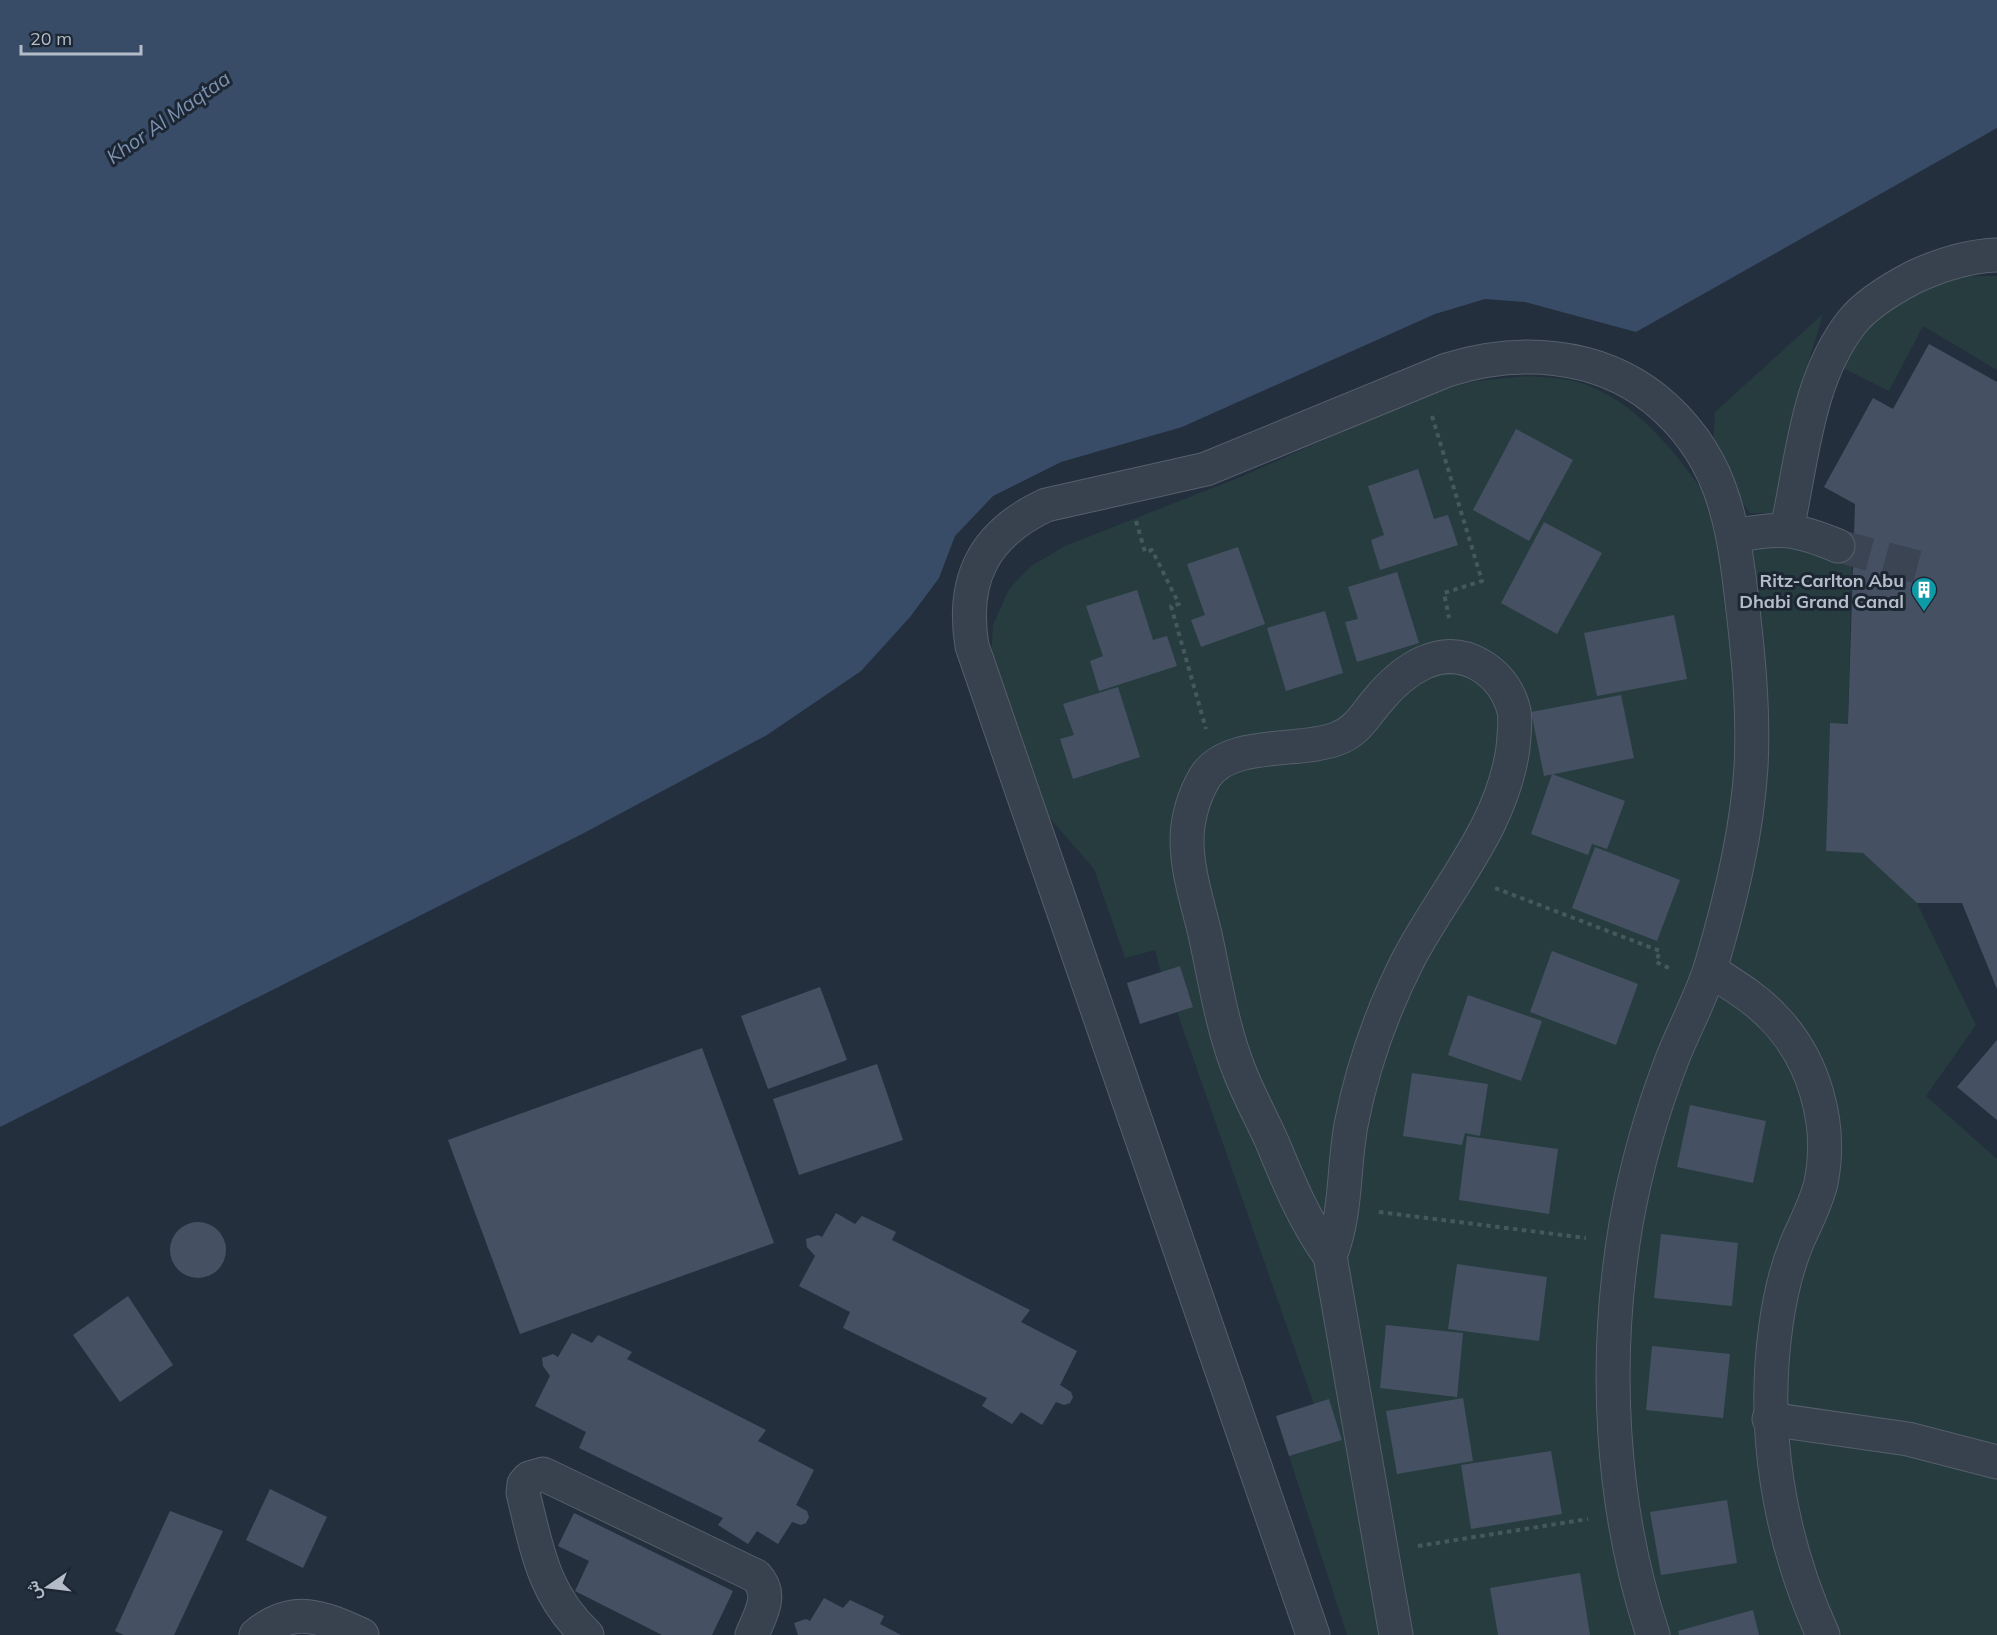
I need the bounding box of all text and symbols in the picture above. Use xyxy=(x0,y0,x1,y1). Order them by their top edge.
scale bar xyxy=(21,18,141,56)
text: 20 m xyxy=(30,27,72,50)
water label: Khor Al Maqtaa xyxy=(101,65,235,169)
place label: Ritz-Carlton Abu Dhabi Grand Canal xyxy=(1739,569,1904,613)
building icon: Ritz-Carlton Abu Dhabi Grand Canal xyxy=(1909,575,1939,613)
north arrow xyxy=(18,1557,78,1617)
text: ش xyxy=(21,1579,45,1602)

